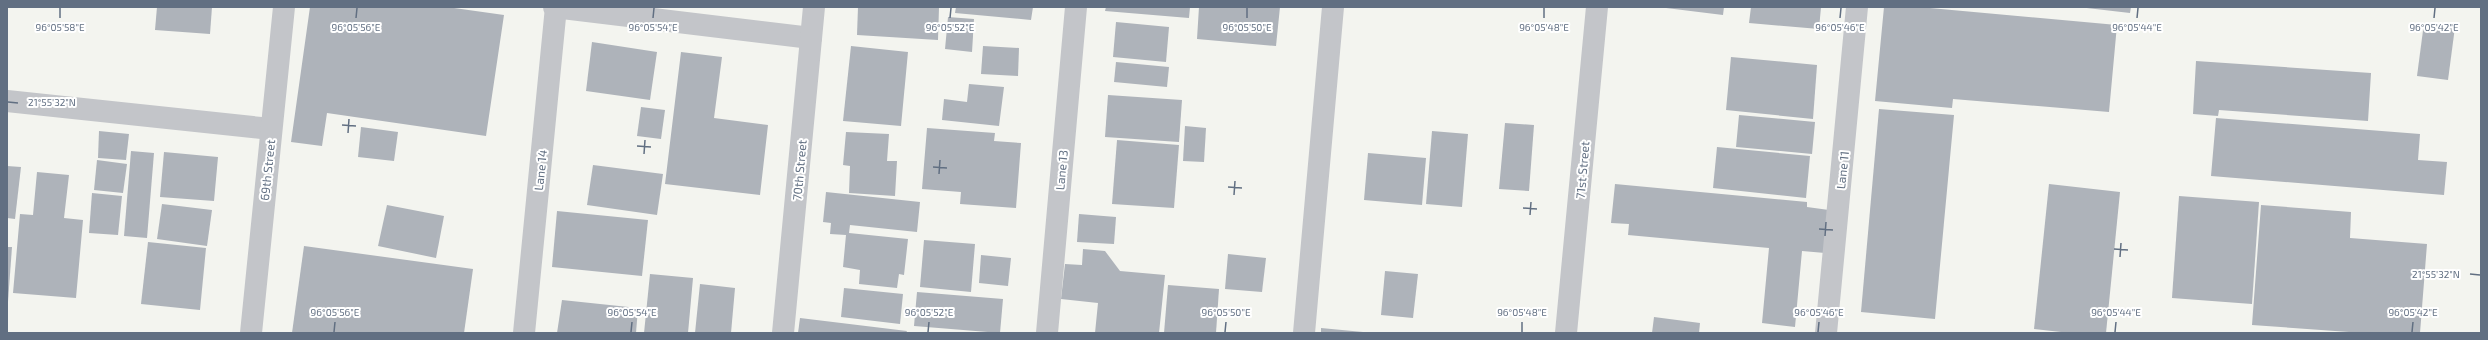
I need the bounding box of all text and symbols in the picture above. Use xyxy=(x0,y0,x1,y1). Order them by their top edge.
text: 96°05'58"E xyxy=(35,21,85,33)
text: 96°05'56"E xyxy=(332,21,381,33)
text: 96°05'54"E xyxy=(628,21,678,33)
text: 96°05'52"E xyxy=(926,21,975,33)
text: 96°05'50"E xyxy=(1222,21,1272,33)
text: 96°05'48"E xyxy=(1519,21,1569,33)
text: 96°05'46"E xyxy=(1815,21,1865,33)
text: 96°05'44"E xyxy=(2112,21,2162,33)
text: 96°05'42"E xyxy=(2409,21,2459,33)
text: 21°55'32"N xyxy=(28,96,76,108)
street label: 69th Street xyxy=(257,138,277,201)
street label: 70th Street xyxy=(789,139,809,201)
street label: 71st Street xyxy=(1573,140,1592,199)
street label: Lane 14 xyxy=(531,149,549,191)
street label: Lane 13 xyxy=(1052,149,1070,191)
street label: Lane 11 xyxy=(1833,150,1851,190)
text: 21°55'32"N xyxy=(2412,268,2460,280)
text: 96°05'56"E xyxy=(311,306,360,318)
text: 96°05'54"E xyxy=(607,306,657,318)
text: 96°05'52"E xyxy=(905,306,954,318)
text: 96°05'50"E xyxy=(1201,306,1251,318)
text: 96°05'48"E xyxy=(1497,306,1547,318)
text: 96°05'46"E xyxy=(1794,306,1844,318)
text: 96°05'44"E xyxy=(2091,306,2141,318)
text: 96°05'42"E xyxy=(2388,306,2438,318)

